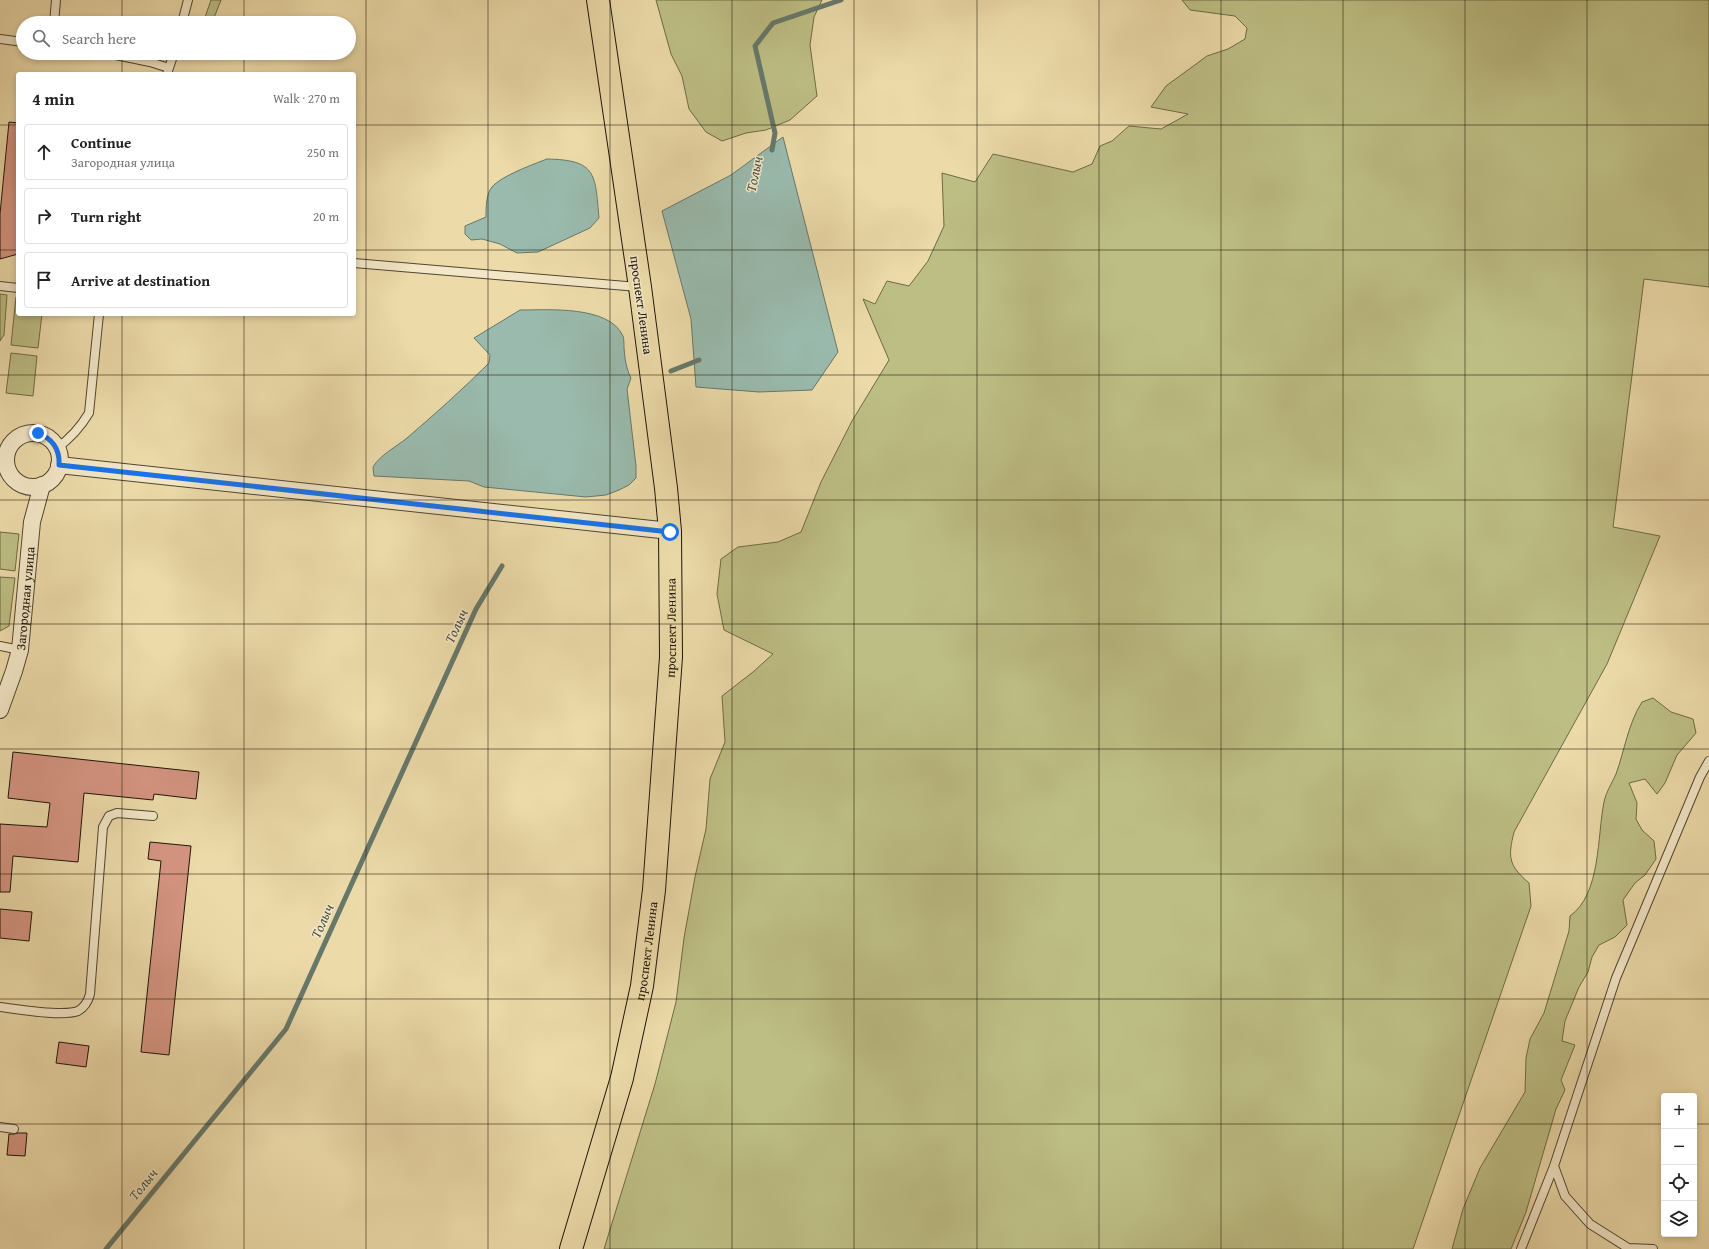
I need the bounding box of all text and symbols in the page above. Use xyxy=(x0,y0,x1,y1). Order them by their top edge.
search box xyxy=(16,16,356,60)
icon: search xyxy=(30,27,52,49)
text: Search here xyxy=(62,28,136,49)
text: 4 min xyxy=(32,86,74,111)
text: Walk · 270 m xyxy=(273,89,340,108)
text: Continue xyxy=(71,132,132,153)
icon: ahead xyxy=(33,141,55,163)
text: 250 m xyxy=(307,143,339,162)
text: Загородная улица xyxy=(71,153,175,172)
water label: Толыч xyxy=(740,154,768,194)
icon: right xyxy=(33,205,55,227)
text: Turn right xyxy=(71,206,142,227)
text: 20 m xyxy=(313,207,339,226)
street label: проспект Ленина xyxy=(625,254,658,356)
icon: arrive xyxy=(33,269,55,291)
text: Arrive at destination xyxy=(71,270,210,291)
route end xyxy=(29,424,47,442)
route start xyxy=(661,523,679,541)
street label: Загородная улица xyxy=(11,545,40,651)
street label: проспект Ленина xyxy=(661,577,681,678)
water label: Толыч xyxy=(439,605,473,647)
water label: Толыч xyxy=(306,900,339,942)
street label: проспект Ленина xyxy=(630,900,663,1002)
map controls xyxy=(1661,1093,1697,1237)
button: + xyxy=(1661,1093,1697,1129)
button: − xyxy=(1661,1129,1697,1165)
water label: Толыч xyxy=(124,1164,162,1204)
button: locate xyxy=(1661,1165,1697,1201)
button: layers xyxy=(1661,1201,1697,1237)

